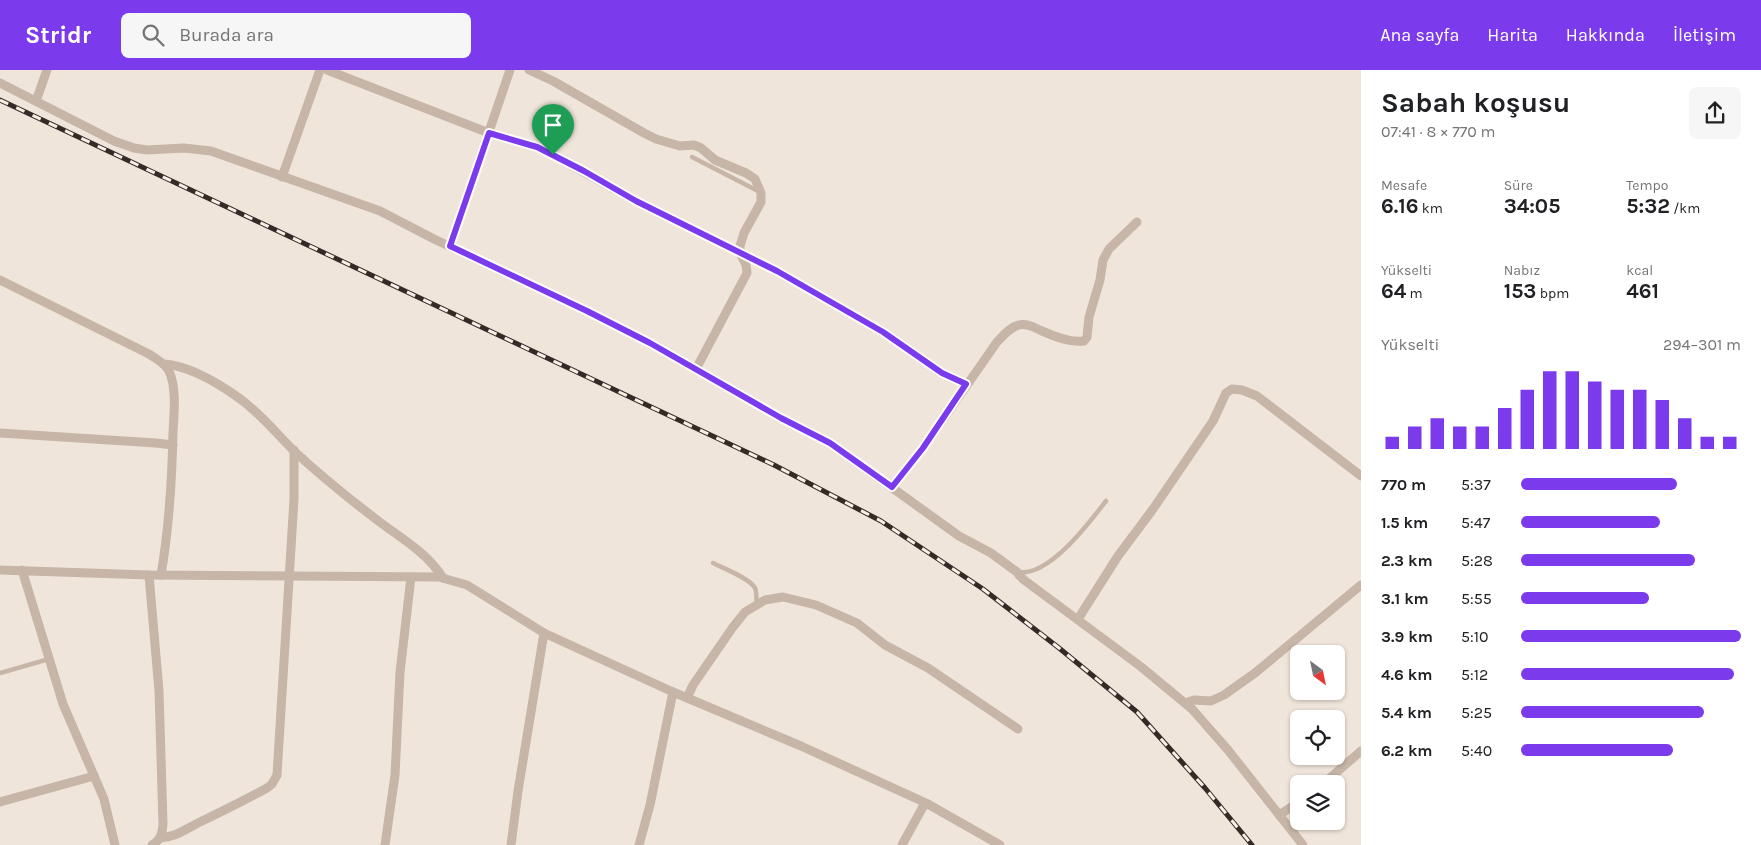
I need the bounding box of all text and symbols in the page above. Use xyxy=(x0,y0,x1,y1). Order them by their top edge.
search box xyxy=(121,13,471,58)
text: Stridr xyxy=(25,21,91,49)
icon: search xyxy=(139,21,167,49)
text: Burada ara xyxy=(179,24,274,46)
text: Ana sayfa xyxy=(1380,24,1459,46)
text: Harita xyxy=(1487,24,1538,46)
text: Hakkında xyxy=(1566,24,1645,46)
text: İletişim xyxy=(1673,24,1736,46)
text: Sabah koşusu xyxy=(1381,86,1570,119)
button: share xyxy=(1689,87,1741,139)
pin xyxy=(532,104,574,155)
icon: arrive xyxy=(539,111,567,139)
text: 07:41 · 8 × 770 m xyxy=(1381,122,1496,141)
text: Mesafe xyxy=(1381,177,1427,194)
text: Süre xyxy=(1504,177,1533,194)
text: Tempo xyxy=(1626,177,1668,194)
text: 6.16 xyxy=(1381,194,1419,218)
text: 34:05 xyxy=(1504,194,1560,218)
text: 5:32 xyxy=(1626,194,1670,218)
text: km xyxy=(1419,200,1443,217)
text: /km xyxy=(1670,200,1700,217)
text: Yükselti xyxy=(1381,262,1432,279)
text: Nabız xyxy=(1504,262,1540,279)
text: kcal xyxy=(1626,262,1653,279)
text: 64 xyxy=(1381,279,1406,303)
text: 153 xyxy=(1504,279,1536,303)
text: 461 xyxy=(1626,279,1659,303)
text: m xyxy=(1406,285,1423,302)
text: bpm xyxy=(1536,285,1569,302)
text: Yükselti xyxy=(1381,335,1439,354)
text: 294–301 m xyxy=(1663,335,1741,354)
text: 770 m xyxy=(1381,475,1426,494)
text: 5:37 xyxy=(1461,475,1491,494)
text: 1.5 km xyxy=(1381,513,1428,532)
text: 5:47 xyxy=(1461,513,1490,532)
text: 2.3 km xyxy=(1381,551,1433,570)
text: 5:28 xyxy=(1461,551,1493,570)
text: 3.1 km xyxy=(1381,589,1429,608)
text: 5:55 xyxy=(1461,589,1492,608)
text: 3.9 km xyxy=(1381,627,1433,646)
text: 5:10 xyxy=(1461,627,1489,646)
north arrow xyxy=(1290,645,1345,700)
map controls xyxy=(1290,645,1345,830)
text: 4.6 km xyxy=(1381,665,1432,684)
text: 5:12 xyxy=(1461,665,1488,684)
text: 5.4 km xyxy=(1381,703,1432,722)
text: 5:25 xyxy=(1461,703,1492,722)
button: locate xyxy=(1290,710,1345,765)
text: 6.2 km xyxy=(1381,741,1433,760)
text: 5:40 xyxy=(1461,741,1492,760)
button: layers xyxy=(1290,775,1345,830)

